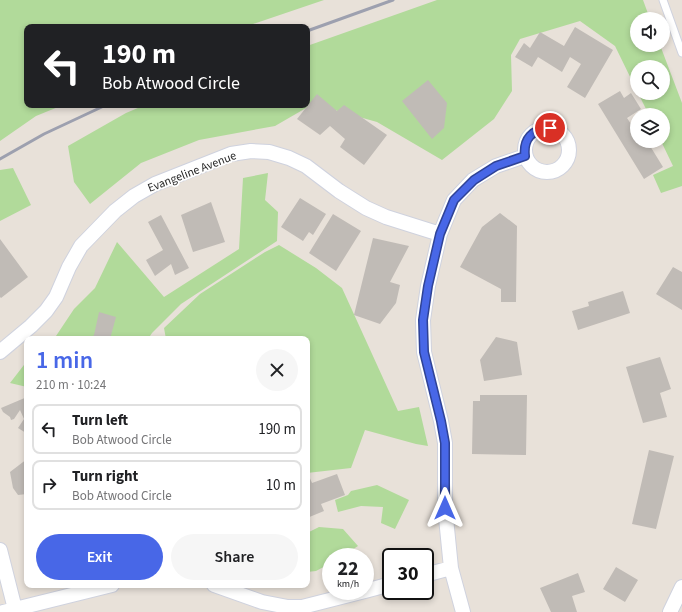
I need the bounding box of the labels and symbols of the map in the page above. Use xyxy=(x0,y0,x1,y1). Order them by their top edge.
pin xyxy=(533,111,567,145)
street label: Evangeline Avenue xyxy=(145,147,239,197)
position arrow xyxy=(424,487,466,529)
speed limit sign: 30 xyxy=(382,548,434,600)

